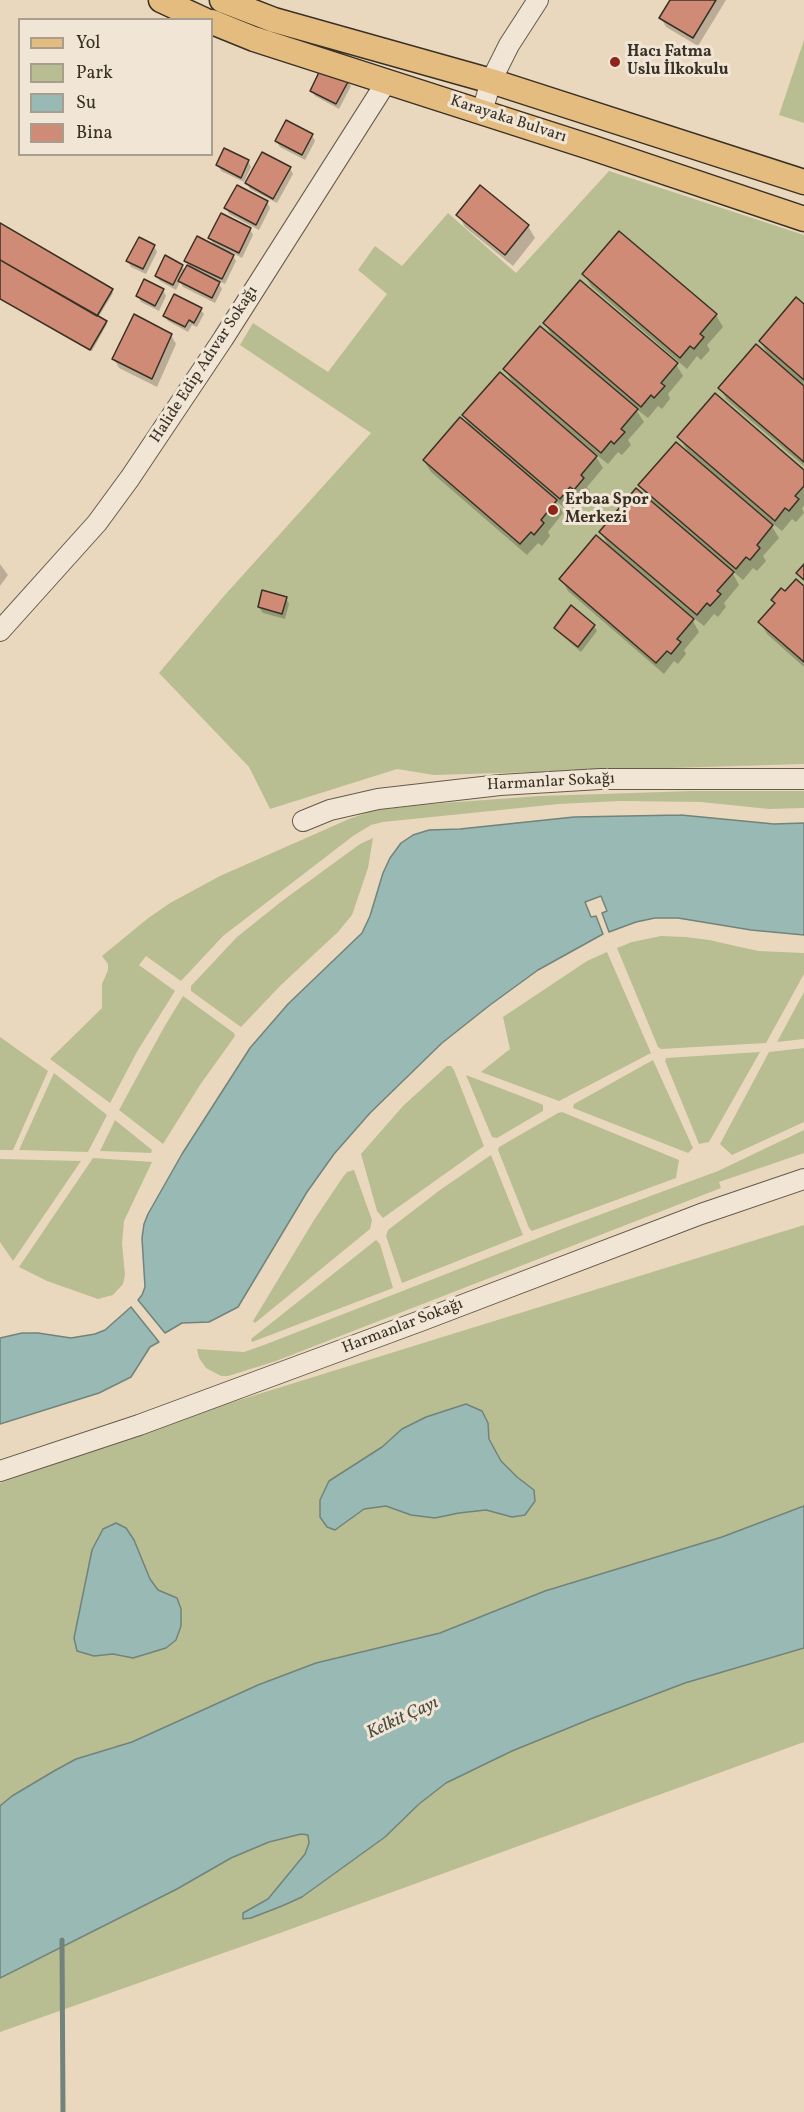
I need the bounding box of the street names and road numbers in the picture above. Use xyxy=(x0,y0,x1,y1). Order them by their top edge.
street label: Karayaka Bulvarı xyxy=(447,92,569,148)
street label: Halide Edip Adıvar Sokağı xyxy=(147,283,263,447)
street label: Harmanlar Sokağı xyxy=(487,770,615,796)
street label: Harmanlar Sokağı xyxy=(340,1295,466,1359)

